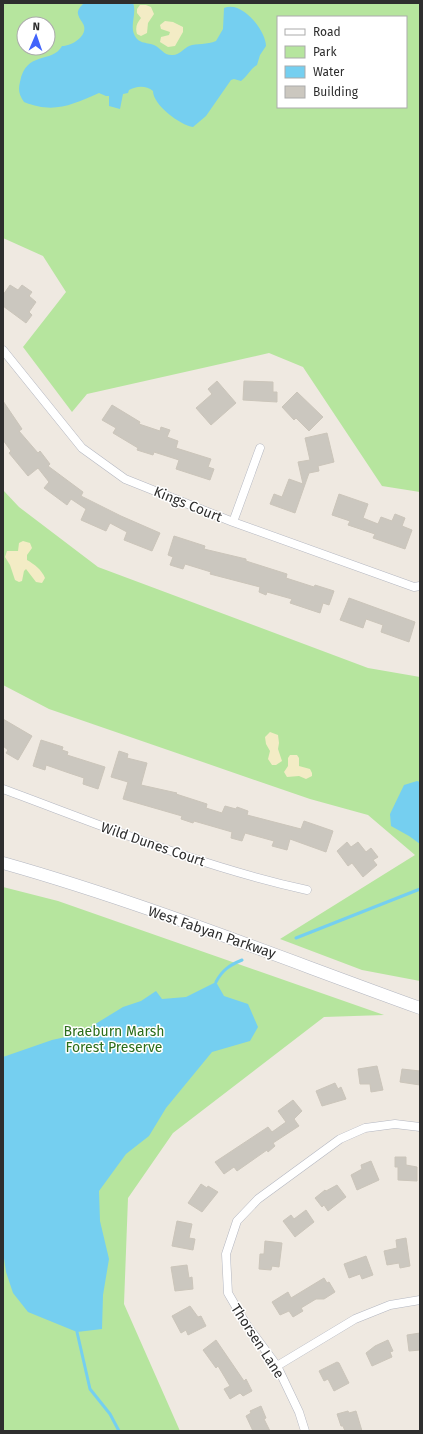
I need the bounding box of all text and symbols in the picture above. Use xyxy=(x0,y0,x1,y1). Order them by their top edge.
north arrow xyxy=(16,16,56,56)
legend xyxy=(277,16,407,108)
text: N xyxy=(32,20,40,33)
text: Road xyxy=(313,25,341,39)
text: Park xyxy=(313,45,337,59)
text: Water xyxy=(313,65,345,79)
text: Building xyxy=(313,85,359,99)
street label: Kings Court xyxy=(151,483,225,526)
street label: Wild Dunes Court xyxy=(98,819,208,871)
street label: West Fabyan Parkway xyxy=(146,903,278,962)
park label: Braeburn Marsh Forest Preserve xyxy=(64,1023,164,1056)
street label: Thorsen Lane xyxy=(227,1301,288,1382)

